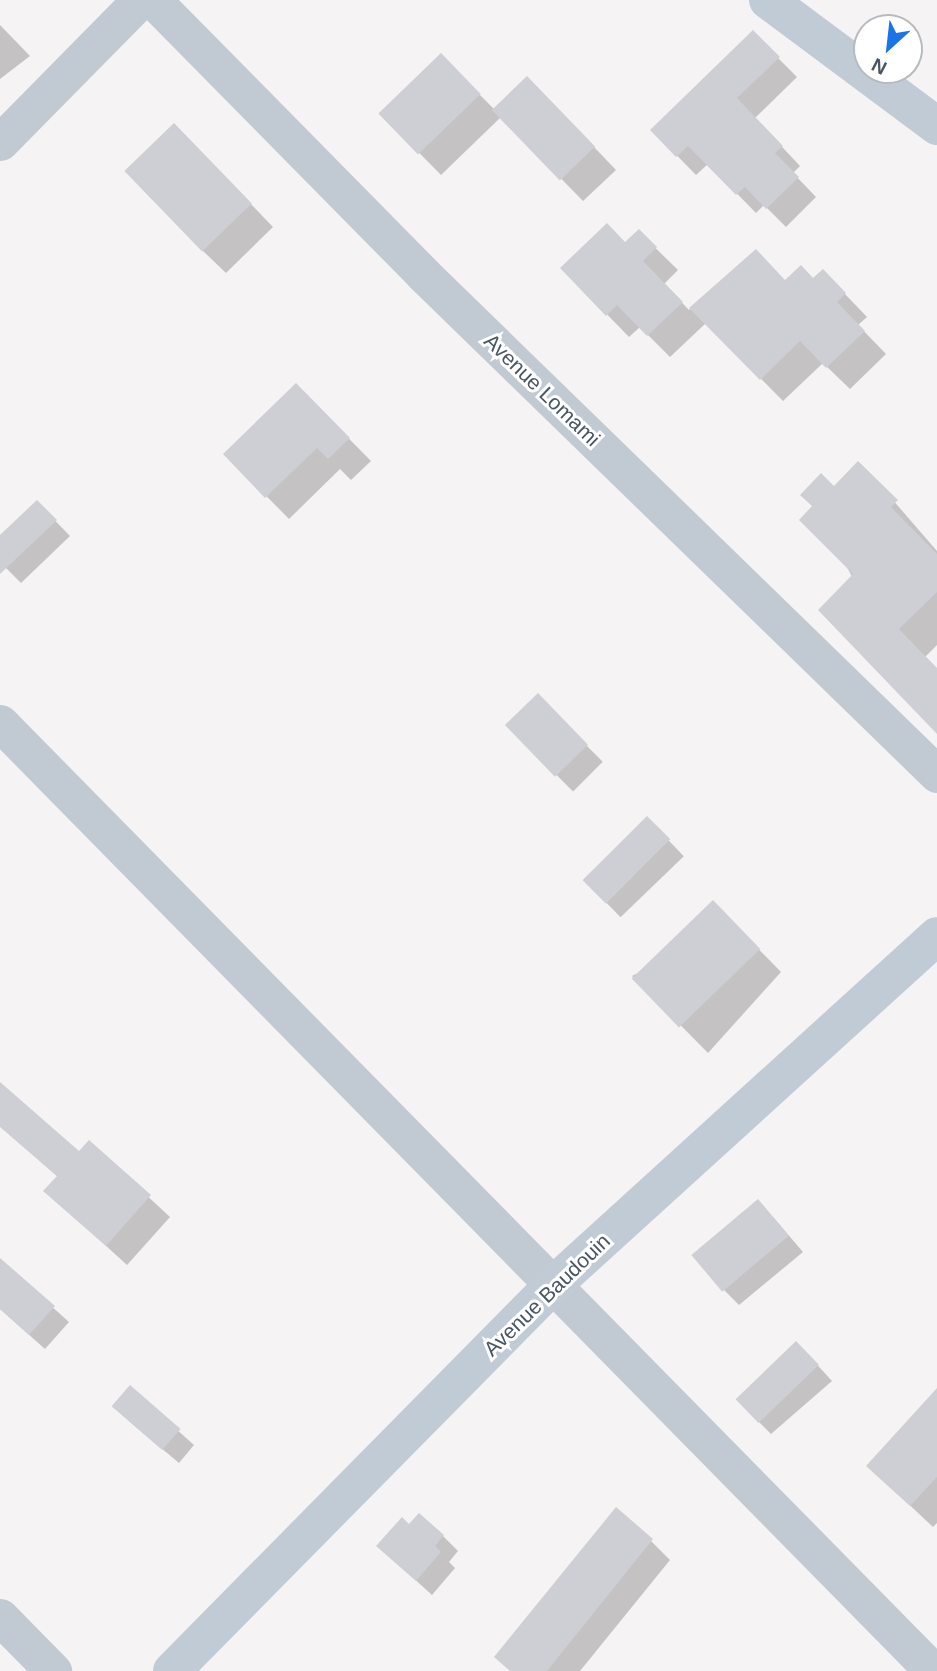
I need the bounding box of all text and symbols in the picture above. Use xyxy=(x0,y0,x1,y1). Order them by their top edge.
north arrow xyxy=(853,14,923,84)
text: N xyxy=(868,54,890,79)
street label: Avenue Lomami xyxy=(479,328,605,452)
street label: Avenue Baudouin xyxy=(479,1228,615,1362)

